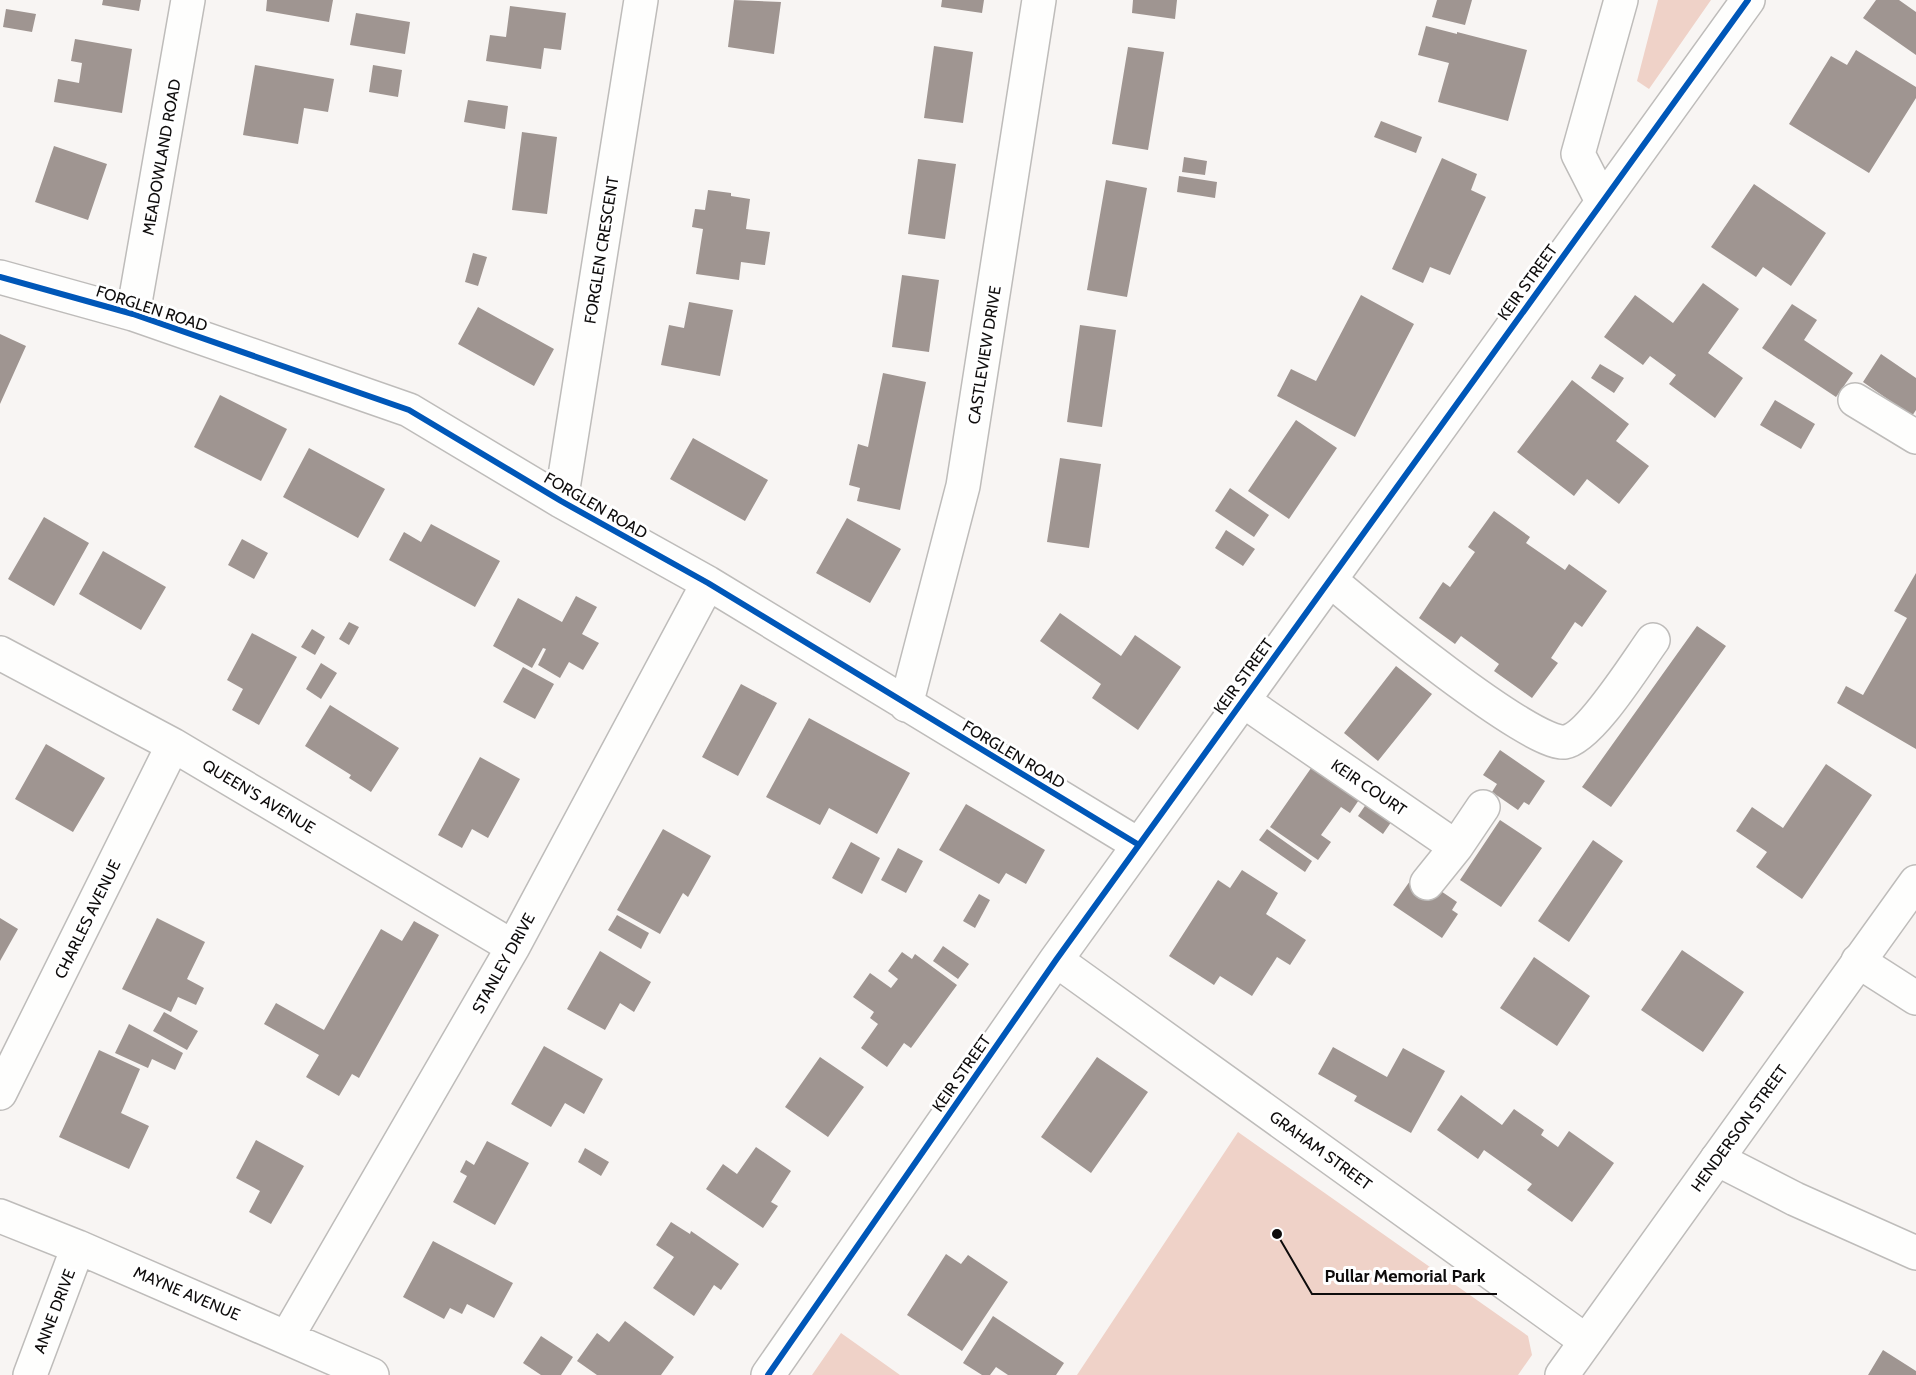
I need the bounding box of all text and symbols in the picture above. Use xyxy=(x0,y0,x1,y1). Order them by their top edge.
street label: MEADOWLAND ROAD xyxy=(138,78,185,237)
street label: FORGLEN CRESCENT xyxy=(580,175,623,325)
street label: KEIR STREET xyxy=(1494,240,1562,324)
street label: FORGLEN ROAD xyxy=(94,282,210,335)
street label: CASTLEVIEW DRIVE xyxy=(964,284,1005,426)
street label: FORGLEN ROAD xyxy=(541,468,651,543)
street label: KEIR STREET xyxy=(1210,634,1278,718)
street label: FORGLEN ROAD xyxy=(959,716,1068,792)
street label: QUEEN'S AVENUE xyxy=(199,755,319,838)
street label: KEIR COURT xyxy=(1327,755,1410,820)
street label: CHARLES AVENUE xyxy=(50,857,125,982)
street label: STANLEY DRIVE xyxy=(468,910,539,1017)
street label: KEIR STREET xyxy=(928,1031,995,1115)
street label: HENDERSON STREET xyxy=(1687,1061,1792,1195)
street label: GRAHAM STREET xyxy=(1266,1107,1376,1194)
callout: Pullar Memorial Park xyxy=(1312,1258,1497,1294)
street label: MAYNE AVENUE xyxy=(131,1262,243,1325)
text: Pullar Memorial Park xyxy=(1324,1265,1486,1287)
street label: ANNE DRIVE xyxy=(30,1266,79,1356)

